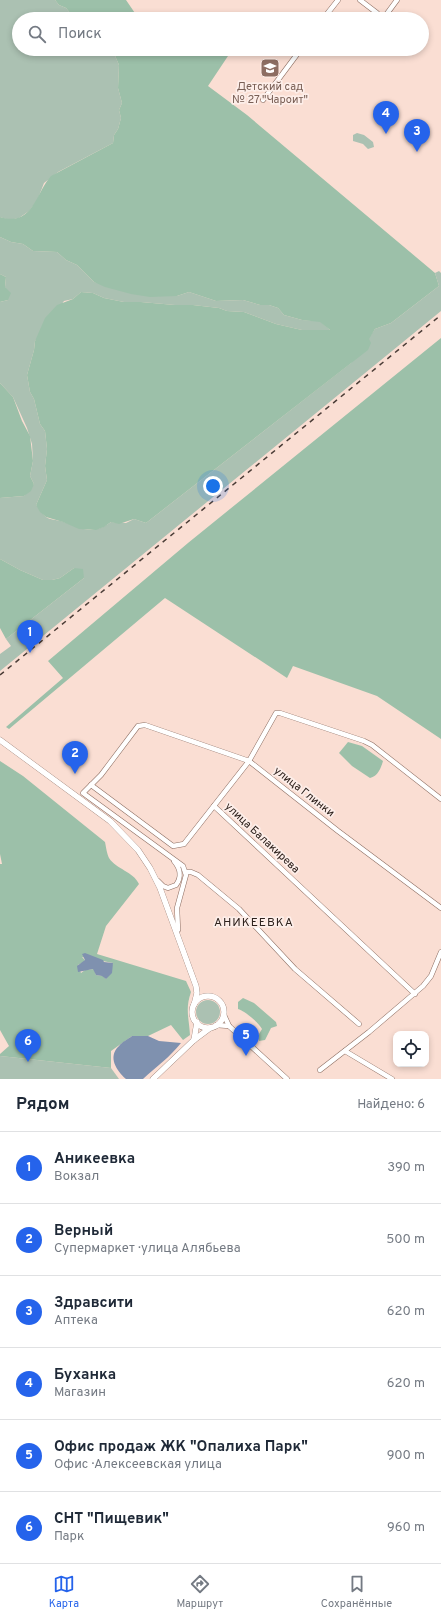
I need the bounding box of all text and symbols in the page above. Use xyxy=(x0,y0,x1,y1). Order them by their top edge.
search box xyxy=(12,12,429,56)
icon: search xyxy=(26,23,48,45)
text: Поиск xyxy=(58,25,102,44)
school or university icon: Детский сад № 27 "Чароит" xyxy=(259,57,281,79)
place label: Детский сад № 27 "Чароит" xyxy=(232,80,308,107)
pin: 4 xyxy=(373,101,399,134)
pin: 3 xyxy=(404,119,430,152)
your location xyxy=(203,476,223,496)
pin: 1 xyxy=(17,620,43,653)
pin: 2 xyxy=(62,741,88,774)
street label: улица Глинки xyxy=(271,764,337,820)
street label: улица Балакирева xyxy=(222,800,302,876)
district label: АНИКЕЕВКА xyxy=(214,915,294,931)
pin: 5 xyxy=(233,1023,259,1056)
pin: 6 xyxy=(15,1029,41,1062)
map controls xyxy=(393,1031,429,1067)
button: locate xyxy=(393,1031,429,1067)
text: Рядом xyxy=(16,1094,69,1116)
text: Найдено: 6 xyxy=(357,1097,425,1113)
text: Аникеевка xyxy=(54,1150,135,1169)
text: 1 xyxy=(26,1160,32,1176)
text: 390 m xyxy=(387,1160,425,1176)
text: Вокзал xyxy=(54,1169,99,1185)
text: Верный xyxy=(54,1222,113,1241)
text: 2 xyxy=(25,1232,33,1248)
text: 500 m xyxy=(386,1232,425,1248)
text: Супермаркет · улица Алябьева xyxy=(54,1241,241,1257)
text: Здравсити xyxy=(54,1294,133,1313)
text: 3 xyxy=(25,1304,33,1320)
text: 620 m xyxy=(387,1304,425,1320)
text: Аптека xyxy=(54,1313,98,1329)
text: Буханка xyxy=(54,1366,116,1385)
text: 4 xyxy=(25,1376,33,1392)
text: 620 m xyxy=(387,1376,425,1392)
text: Магазин xyxy=(54,1385,106,1401)
text: Офис продаж ЖК "Опалиха Парк" xyxy=(54,1438,308,1457)
text: 5 xyxy=(25,1448,33,1464)
text: 900 m xyxy=(387,1448,425,1464)
text: Офис · Алексеевская улица xyxy=(54,1457,222,1473)
text: СНТ "Пищевик" xyxy=(54,1510,169,1529)
text: 6 xyxy=(25,1520,33,1536)
text: 960 m xyxy=(387,1520,425,1536)
text: Парк xyxy=(54,1529,84,1545)
tab: Карта xyxy=(49,1573,79,1611)
tab: Маршрут xyxy=(176,1573,223,1611)
tab: Сохранённые xyxy=(321,1573,392,1611)

